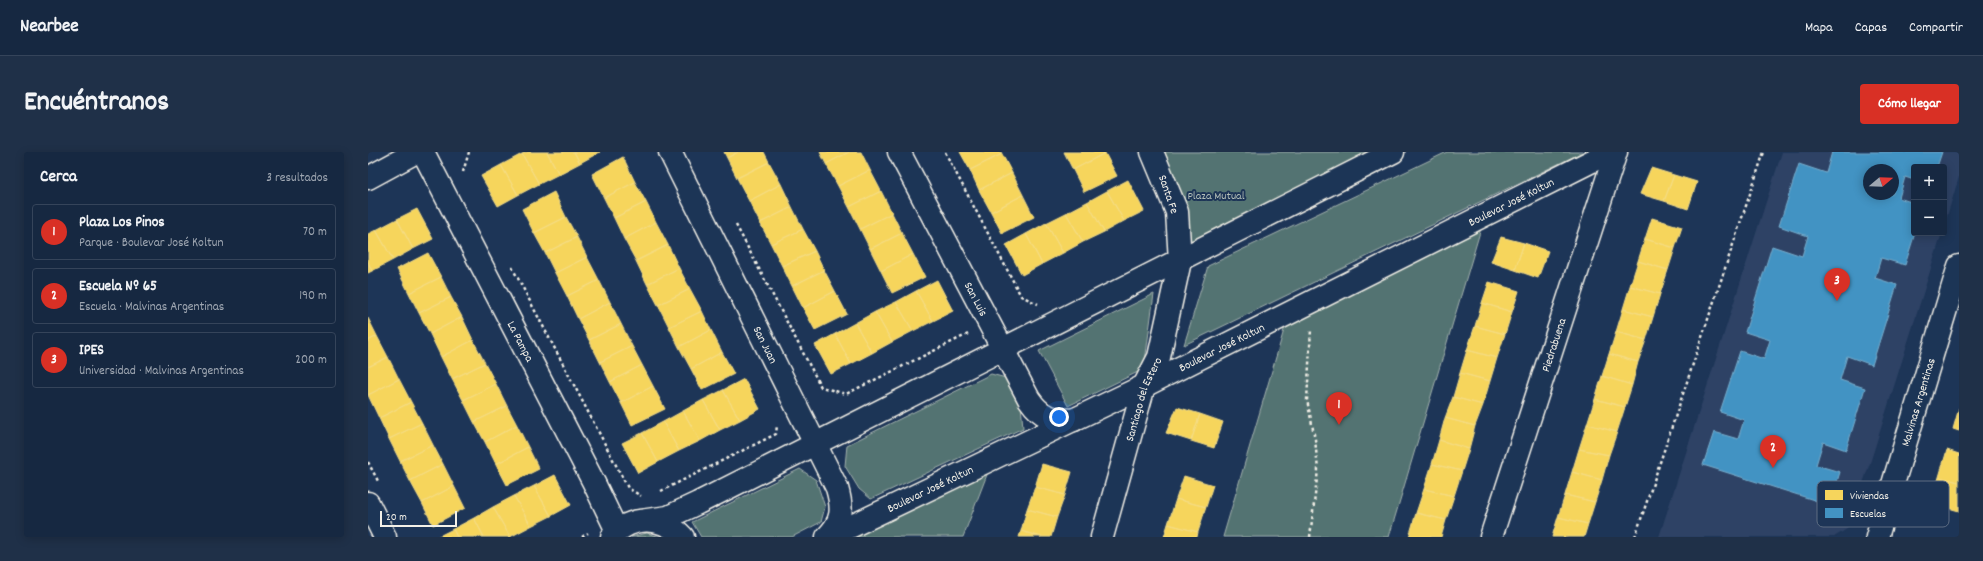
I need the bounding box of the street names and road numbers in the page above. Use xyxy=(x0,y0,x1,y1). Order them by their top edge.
street label: Santa Fe xyxy=(1153,173,1182,216)
street label: Boulevar José Koltun xyxy=(1466,174,1558,232)
street label: San Luis xyxy=(959,279,991,320)
street label: Piedrabuena xyxy=(1538,316,1572,374)
street label: La Pampa xyxy=(502,319,537,366)
street label: Boulevar José Koltun xyxy=(1176,320,1268,377)
street label: San Juan xyxy=(748,324,781,367)
street label: Santiago del Estero xyxy=(1122,355,1167,444)
street label: Malvinas Argentinas xyxy=(1898,356,1941,449)
street label: Boulevar José Koltun xyxy=(885,462,977,518)

